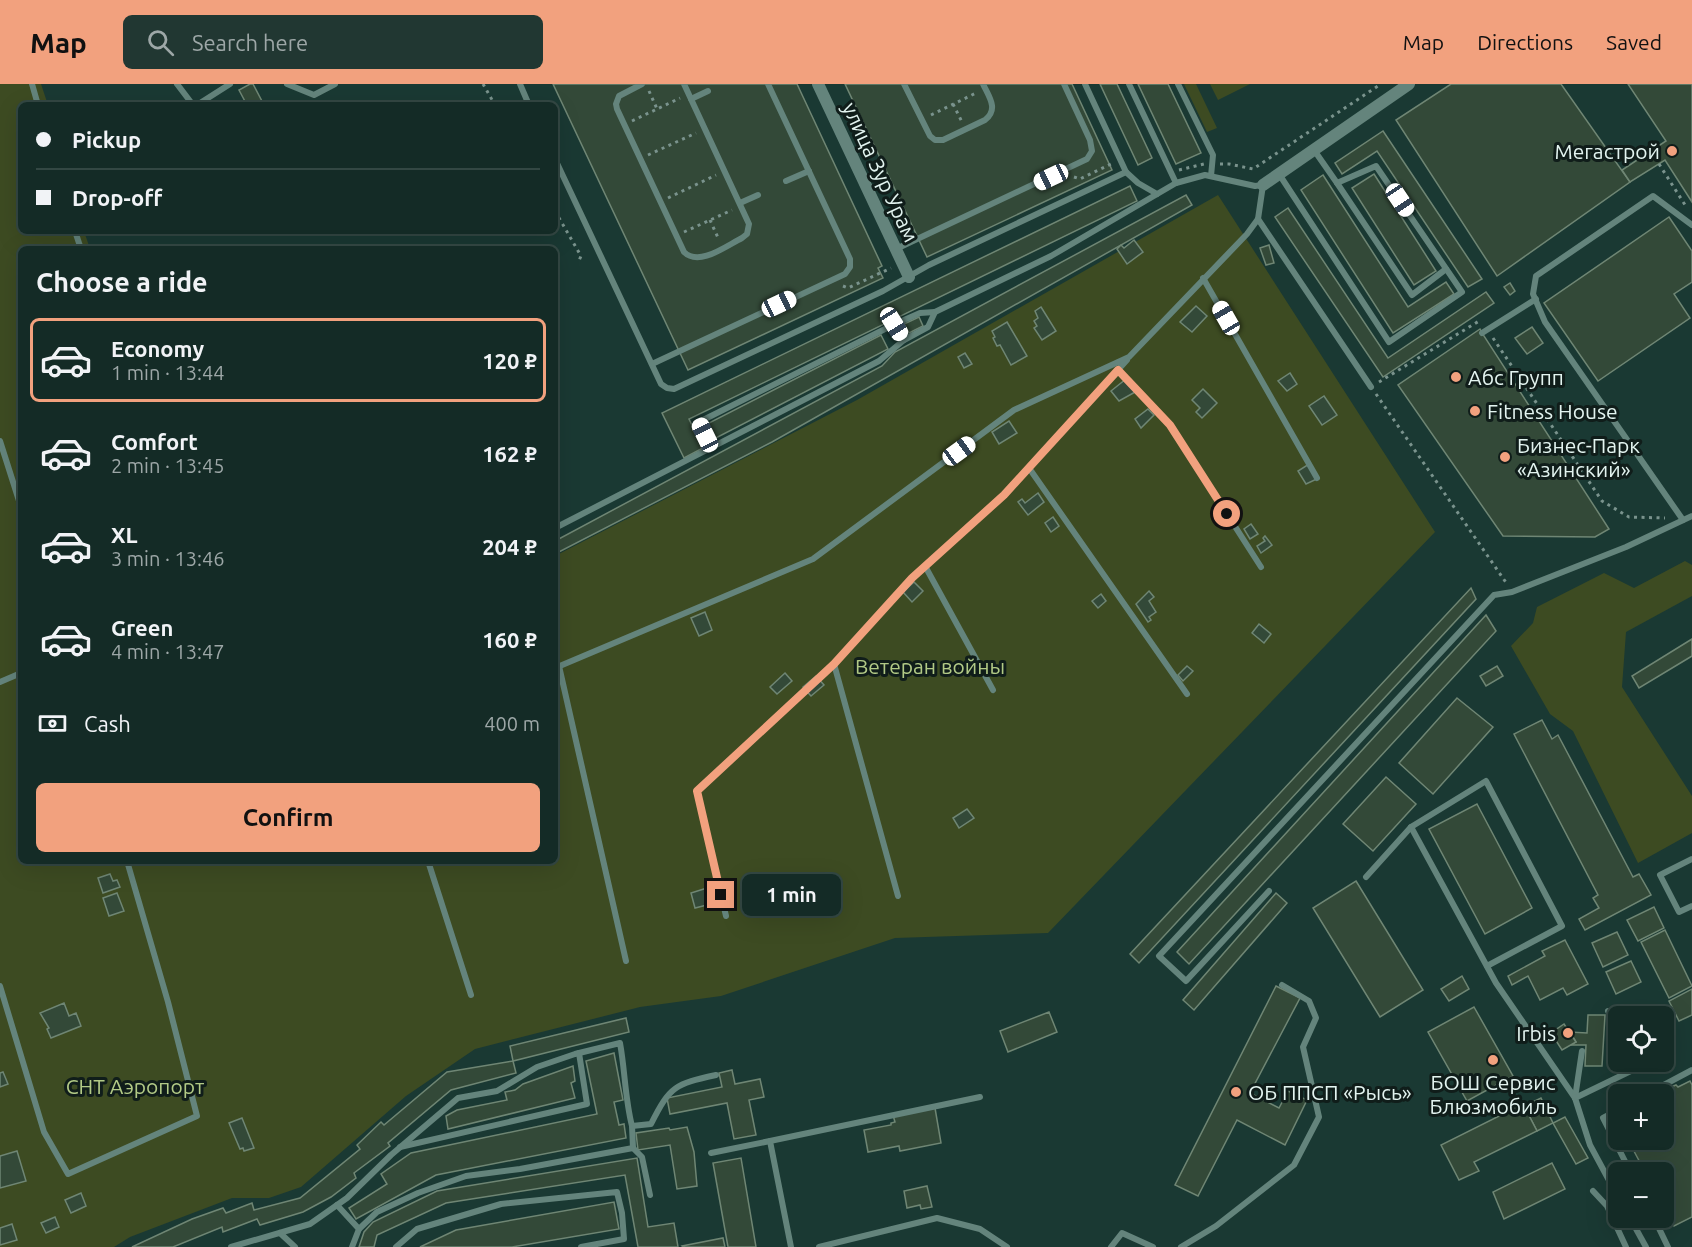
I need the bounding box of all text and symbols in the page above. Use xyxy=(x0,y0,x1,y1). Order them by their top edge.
search box xyxy=(123,15,543,69)
icon: search xyxy=(144,26,177,59)
text: Map xyxy=(30,27,87,58)
text: Search here xyxy=(192,30,308,55)
text: Map xyxy=(1403,30,1444,54)
text: Directions xyxy=(1477,30,1573,54)
text: Saved xyxy=(1606,30,1662,54)
street label: улица Зур Урам xyxy=(838,98,924,246)
text: Pickup xyxy=(72,127,141,152)
place label: Мегастрой xyxy=(1555,139,1660,163)
marker: Мегастрой xyxy=(1665,144,1679,158)
car xyxy=(1031,161,1071,193)
car xyxy=(1382,180,1418,220)
text: Drop-off xyxy=(72,185,162,210)
text: Choose a ride xyxy=(36,267,208,297)
car xyxy=(759,288,799,320)
car xyxy=(1209,298,1243,338)
car xyxy=(877,304,911,344)
icon: car xyxy=(39,333,93,387)
text: Economy xyxy=(111,336,204,361)
text: 120 ₽ xyxy=(482,348,537,373)
text: 1 min · 13:44 xyxy=(111,361,225,384)
place label: Абс Групп xyxy=(1468,365,1564,389)
marker: Абс Групп xyxy=(1449,370,1463,384)
place label: Fitness House xyxy=(1487,399,1618,423)
marker: Fitness House xyxy=(1468,404,1482,418)
car xyxy=(689,415,721,455)
icon: car xyxy=(39,426,93,480)
text: Comfort xyxy=(111,429,198,454)
car xyxy=(939,433,979,469)
place label: Бизнес-Парк «Азинский» xyxy=(1517,433,1640,481)
text: 162 ₽ xyxy=(482,441,537,466)
marker: Бизнес-Парк «Азинский» xyxy=(1498,450,1512,464)
text: 2 min · 13:45 xyxy=(111,454,225,477)
route start xyxy=(1213,500,1240,527)
icon: car xyxy=(39,519,93,573)
text: XL xyxy=(111,522,138,547)
text: 204 ₽ xyxy=(482,534,537,559)
text: 3 min · 13:46 xyxy=(111,547,225,570)
icon: car xyxy=(39,612,93,666)
text: Green xyxy=(111,615,173,640)
text: 160 ₽ xyxy=(482,627,537,652)
text: 4 min · 13:47 xyxy=(111,640,225,663)
park label: Ветеран войны xyxy=(855,654,1005,678)
icon: cash xyxy=(36,707,69,740)
text: Cash xyxy=(84,711,131,736)
text: 400 m xyxy=(484,712,540,735)
button: Confirm xyxy=(36,783,540,852)
callout: 1 min xyxy=(742,874,841,916)
route end xyxy=(707,881,734,908)
text: 1 min xyxy=(766,883,817,906)
map controls xyxy=(1608,1006,1674,1228)
button: locate xyxy=(1608,1006,1674,1072)
place label: Irbis xyxy=(1516,1021,1556,1045)
marker: Irbis xyxy=(1561,1026,1575,1040)
marker: БОШ Сервис Блюзмобиль xyxy=(1486,1053,1500,1067)
place label: БОШ Сервис Блюзмобиль xyxy=(1429,1070,1557,1118)
park label: СНТ Аэропорт xyxy=(66,1074,205,1098)
place label: ОБ ППСП «Рысь» xyxy=(1248,1080,1412,1104)
button: + xyxy=(1608,1084,1674,1150)
marker: ОБ ППСП «Рысь» xyxy=(1229,1085,1243,1099)
button: − xyxy=(1608,1162,1674,1228)

